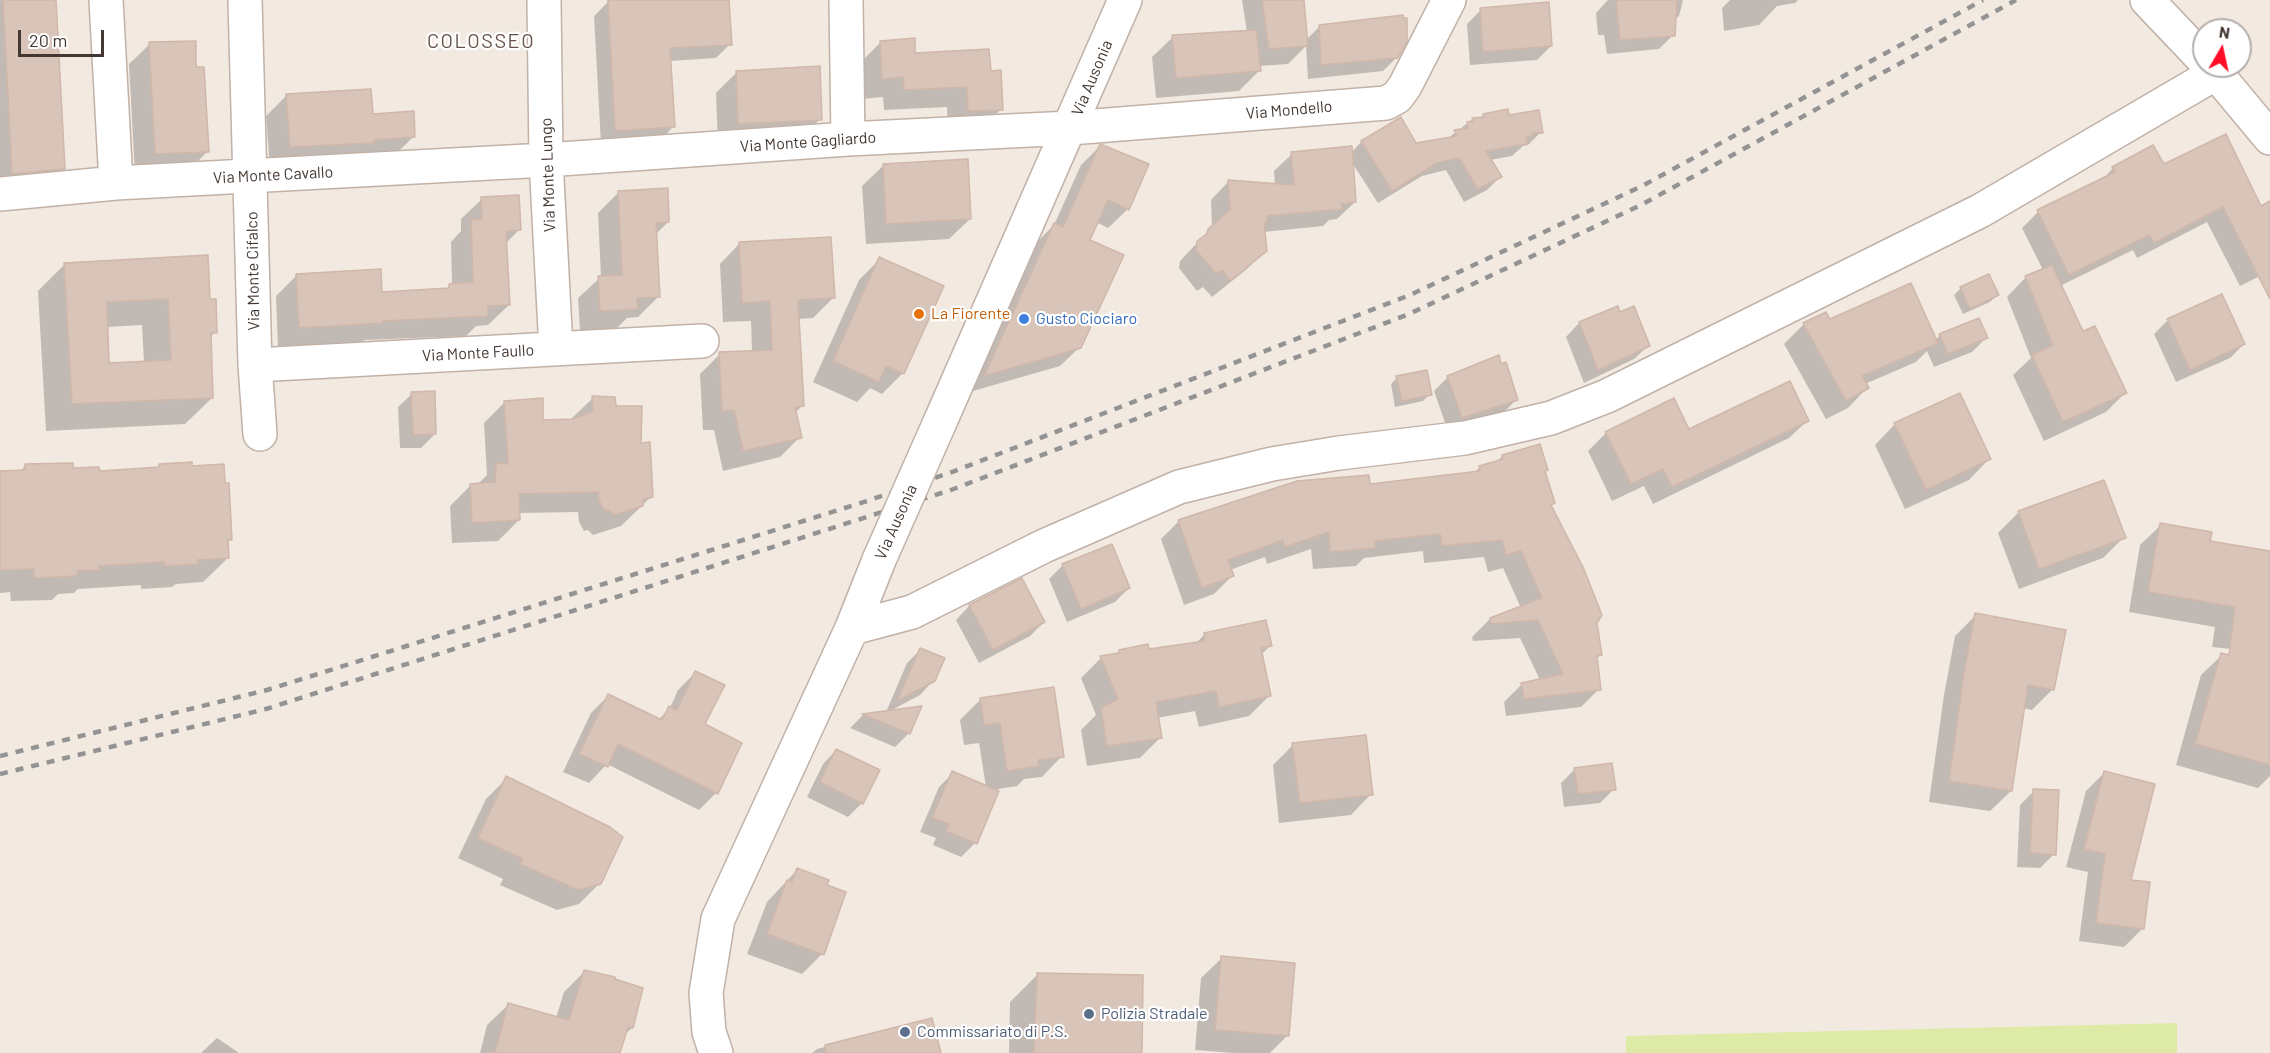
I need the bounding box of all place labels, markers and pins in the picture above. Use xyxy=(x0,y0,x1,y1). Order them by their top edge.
place label: La Fiorente xyxy=(931,304,1010,324)
marker: La Fiorente xyxy=(912,307,926,321)
place label: Gusto Ciociaro xyxy=(1036,309,1137,329)
marker: Gusto Ciociaro xyxy=(1017,312,1031,326)
place label: Polizia Stradale xyxy=(1101,1004,1207,1024)
marker: Polizia Stradale xyxy=(1082,1007,1096,1021)
place label: Commissariato di P.S. xyxy=(917,1022,1068,1042)
marker: Commissariato di P.S. xyxy=(898,1025,912,1039)

